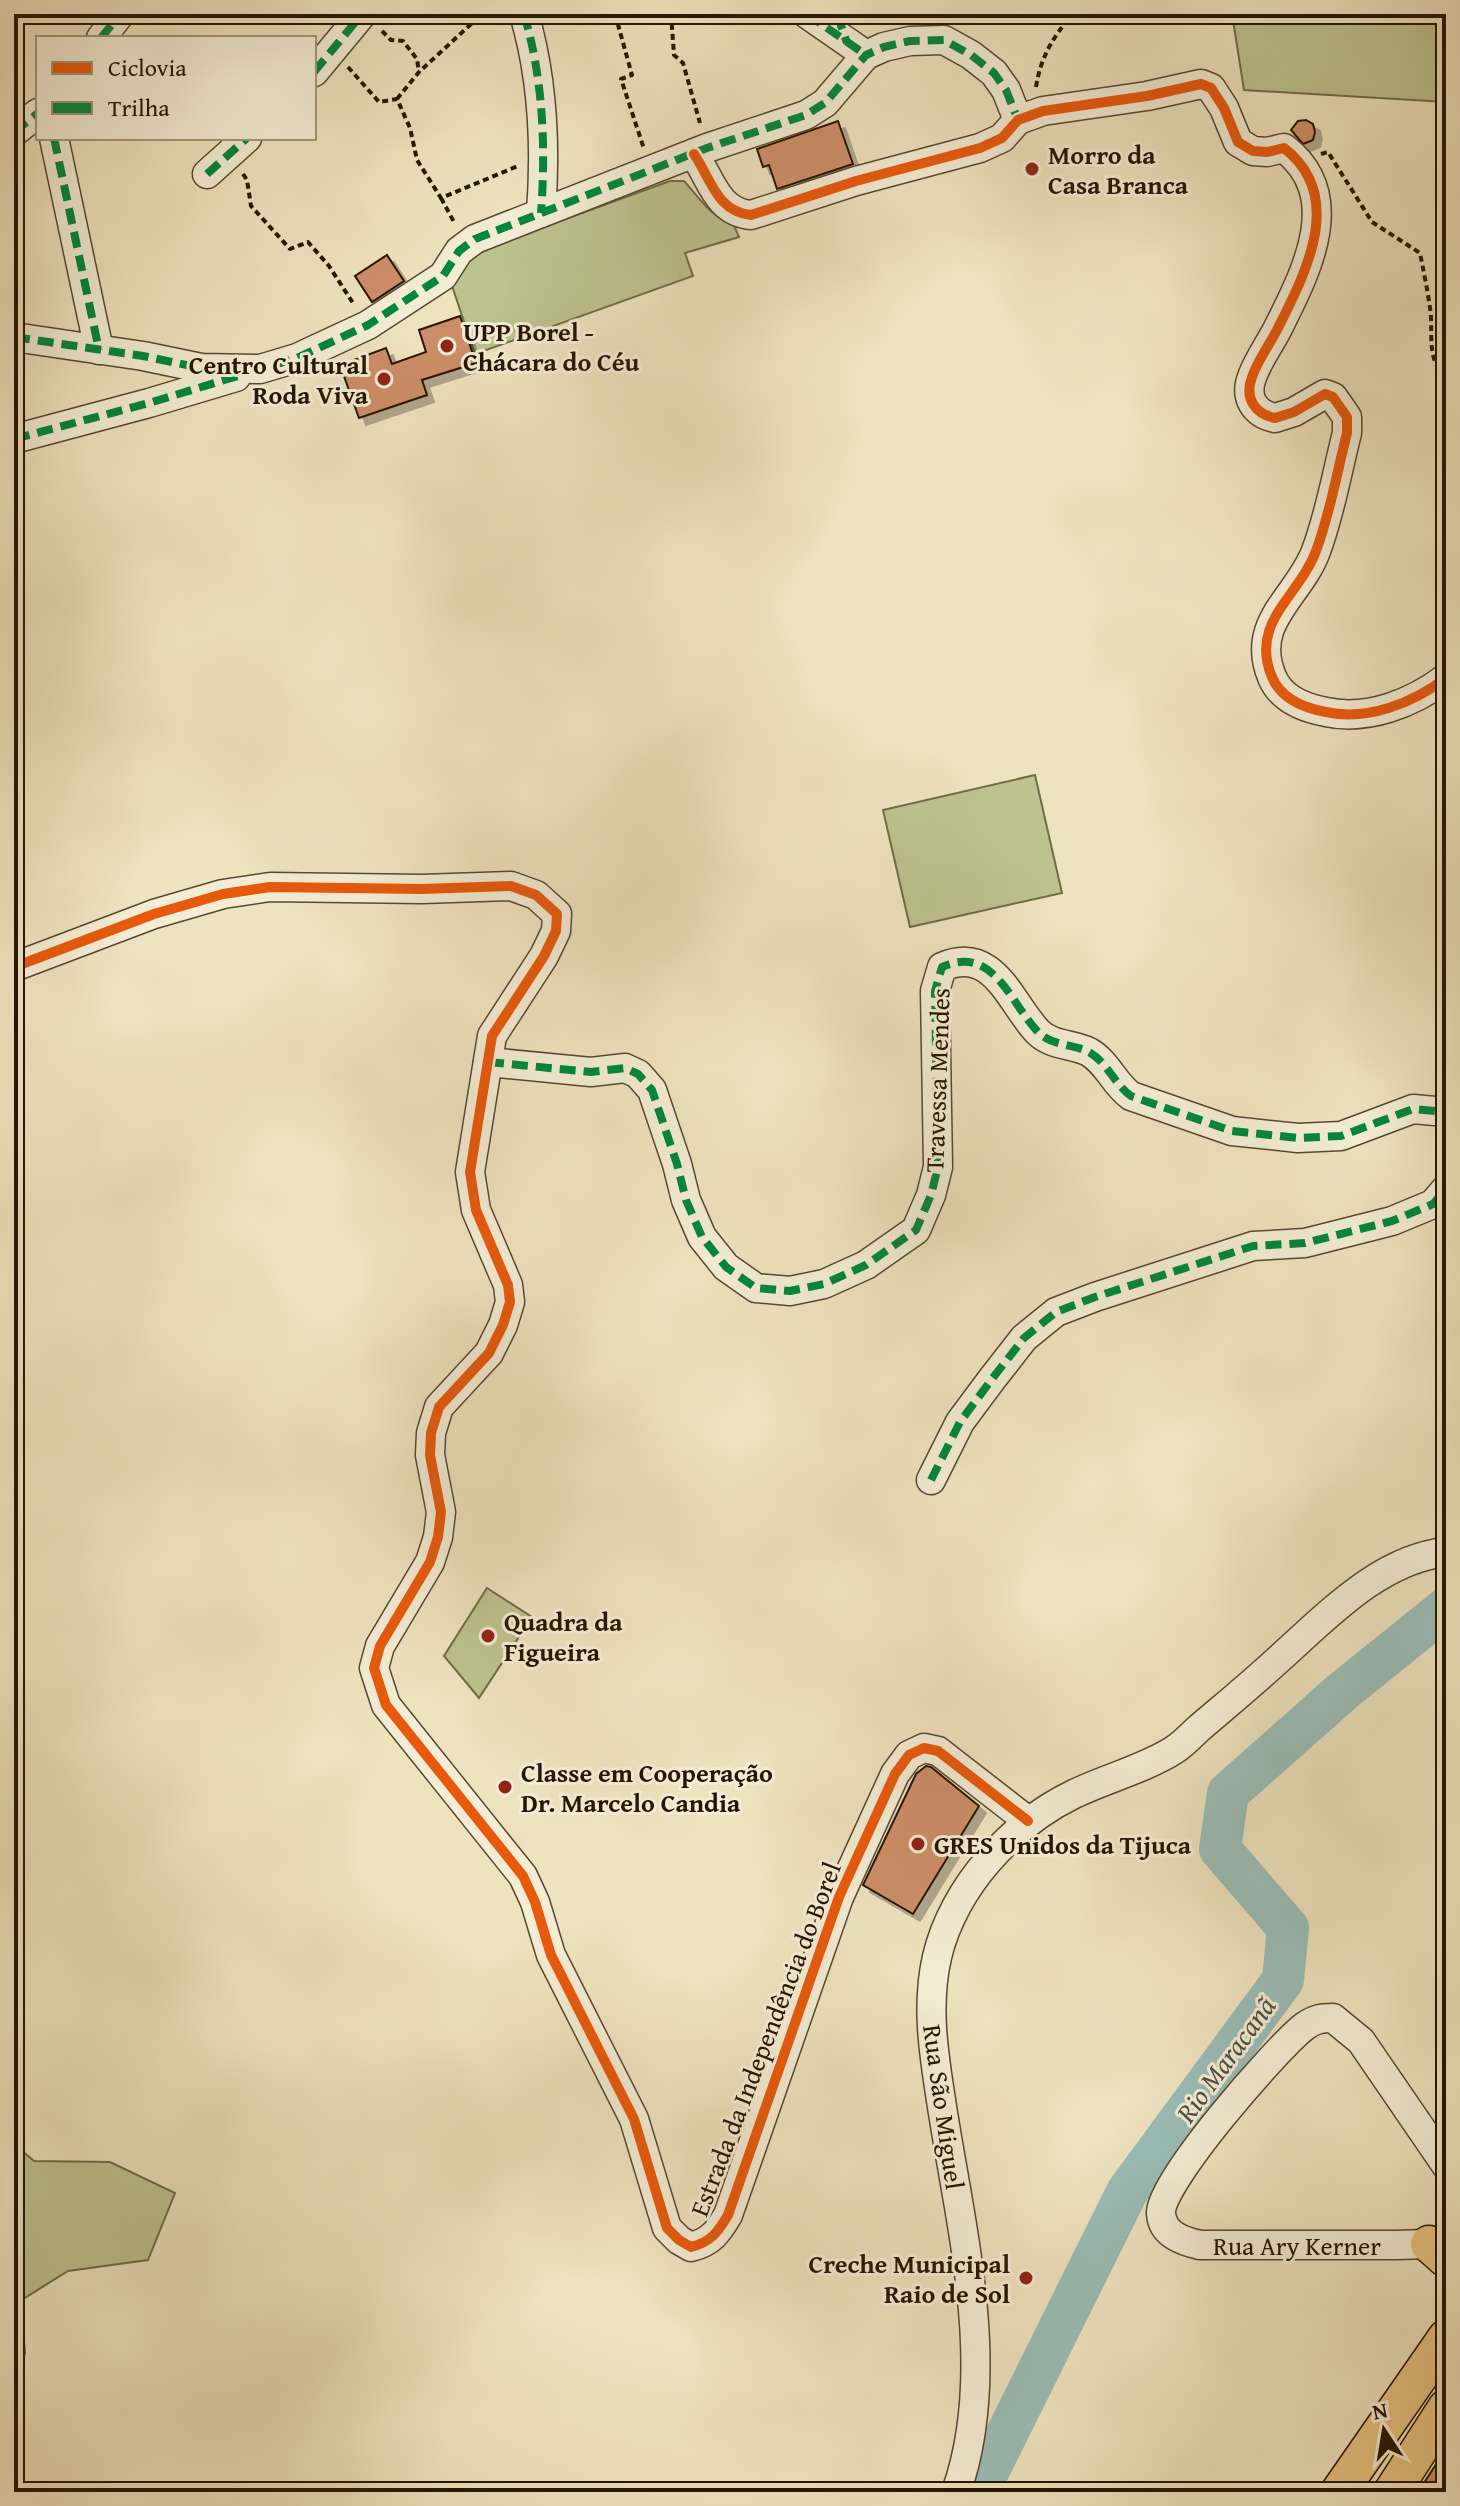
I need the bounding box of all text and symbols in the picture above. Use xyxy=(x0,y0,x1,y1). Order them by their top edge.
legend xyxy=(36,36,316,140)
text: Ciclovia xyxy=(108,50,187,85)
text: Trilha xyxy=(108,90,170,125)
place label: Morro da Casa Branca xyxy=(1048,135,1189,204)
marker: Morro da Casa Branca xyxy=(1023,160,1041,178)
place label: UPP Borel - Chácara do Céu xyxy=(463,312,639,381)
marker: UPP Borel - Chácara do Céu xyxy=(438,337,456,355)
place label: Centro Cultural Roda Viva xyxy=(189,345,369,414)
marker: Centro Cultural Roda Viva xyxy=(375,370,393,388)
street label: Travessa Mendes xyxy=(914,987,960,1173)
place label: Quadra da Figueira xyxy=(504,1602,623,1671)
marker: Quadra da Figueira xyxy=(479,1627,497,1645)
place label: Classe em Cooperação Dr. Marcelo Candia xyxy=(521,1753,773,1822)
marker: Classe em Cooperação Dr. Marcelo Candia xyxy=(496,1778,514,1796)
place label: GRES Unidos da Tijuca xyxy=(934,1825,1192,1864)
marker: GRES Unidos da Tijuca xyxy=(909,1835,927,1853)
street label: Estrada da Independência do Borel xyxy=(679,1856,851,2222)
water label: Rio Maracanã xyxy=(1164,1987,1285,2132)
street label: Rua São Miguel xyxy=(913,2022,975,2192)
street label: Rua Ary Kerner xyxy=(1213,2226,1381,2265)
place label: Creche Municipal Raio de Sol xyxy=(809,2244,1010,2313)
marker: Creche Municipal Raio de Sol xyxy=(1017,2269,1035,2287)
north arrow xyxy=(1344,2390,1424,2470)
text: N xyxy=(1369,2393,1391,2428)

